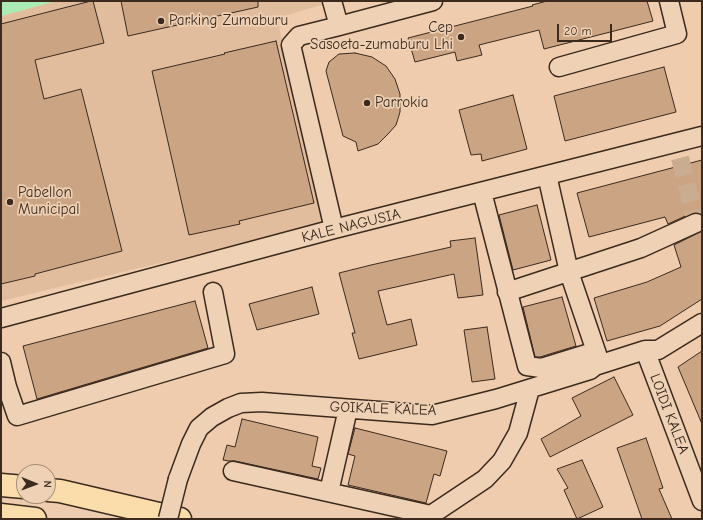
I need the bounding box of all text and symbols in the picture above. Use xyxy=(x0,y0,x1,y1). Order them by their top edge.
place label: Parking Zumaburu xyxy=(169,12,288,30)
marker: Parking Zumaburu xyxy=(156,16,166,26)
scale bar xyxy=(559,16,614,42)
place label: Cep Sasoeta-zumaburu Lhi xyxy=(310,19,453,54)
text: 20 m xyxy=(564,24,592,38)
marker: Cep Sasoeta-zumaburu Lhi xyxy=(456,32,466,42)
place label: Parrokia xyxy=(375,94,429,112)
marker: Parrokia xyxy=(362,98,372,108)
place label: Pabellon Municipal xyxy=(18,184,80,219)
marker: Pabellon Municipal xyxy=(5,197,15,207)
street label: KALE NAGUSIA xyxy=(300,205,402,247)
street label: LOIDI KALEA xyxy=(645,371,693,457)
street label: GOIKALE KALEA xyxy=(329,398,437,420)
north arrow xyxy=(16,464,56,504)
text: N xyxy=(41,480,54,488)

